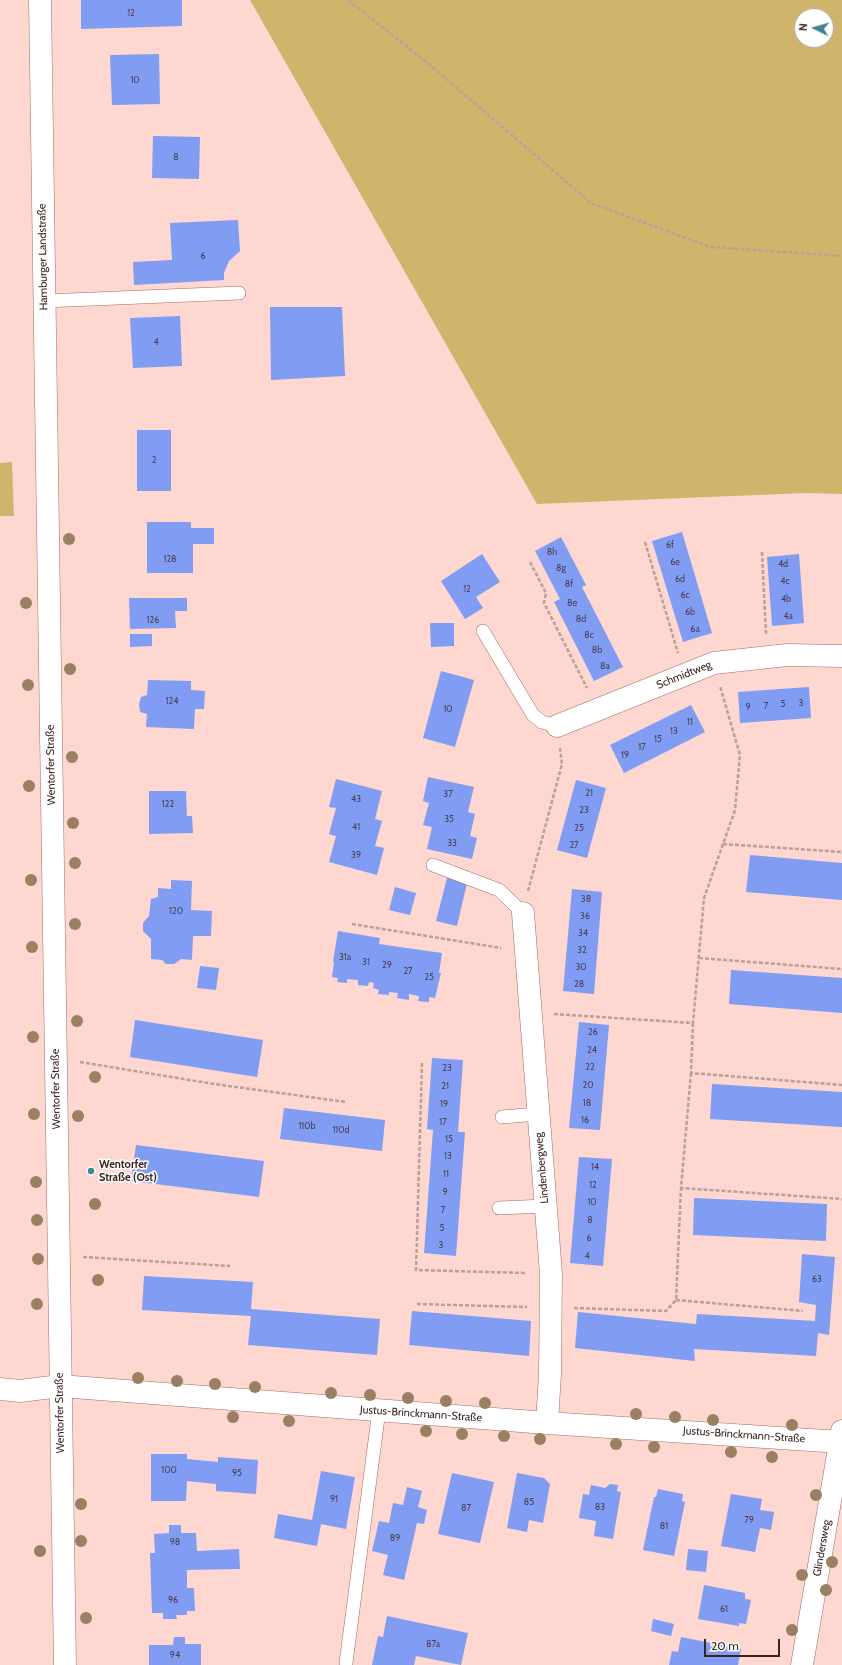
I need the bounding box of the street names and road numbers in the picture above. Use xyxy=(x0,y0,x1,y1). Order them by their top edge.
street label: Hamburger Landstraße xyxy=(35,203,51,311)
street label: Schmidtweg xyxy=(655,658,713,692)
street label: Wentorfer Straße xyxy=(44,725,58,805)
street label: Wentorfer Straße xyxy=(49,1049,63,1129)
street label: Lindenbergweg xyxy=(532,1132,552,1204)
street label: Wentorfer Straße xyxy=(53,1373,67,1453)
street label: Justus-Brinckmann-Straße xyxy=(359,1403,483,1425)
street label: Justus-Brinckmann-Straße xyxy=(682,1424,806,1446)
street label: Glindersweg xyxy=(811,1519,833,1577)

